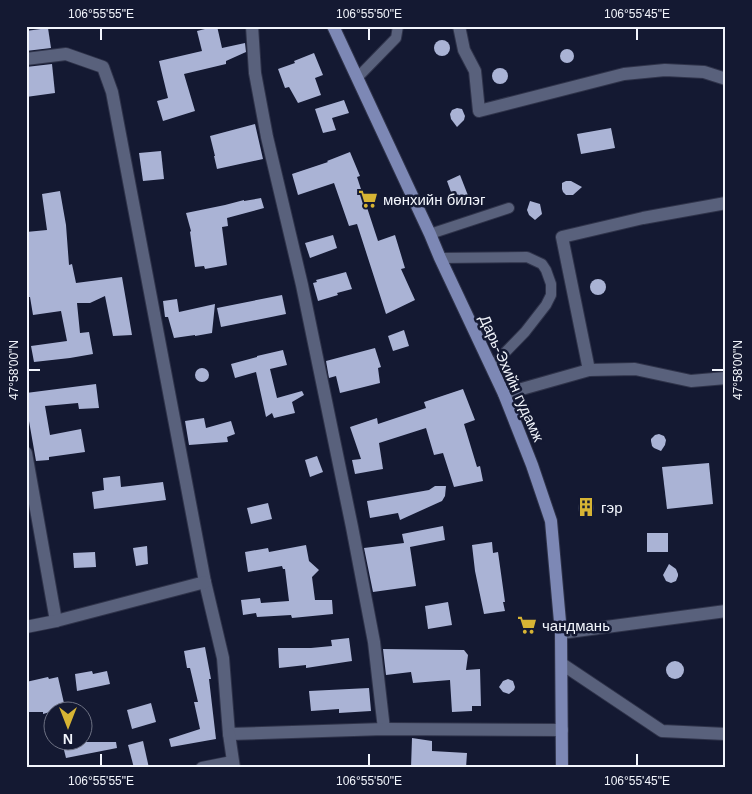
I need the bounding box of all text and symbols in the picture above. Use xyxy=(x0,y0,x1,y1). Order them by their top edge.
text: 106°55'55"E xyxy=(68,7,134,21)
text: 106°55'50"E xyxy=(336,7,402,21)
text: 106°55'45"E xyxy=(604,7,670,21)
supermarket icon: мөнхийн билэг xyxy=(357,188,379,210)
place label: мөнхийн билэг xyxy=(383,191,486,208)
street label: Дарь-Эхийн гудамж xyxy=(476,312,548,444)
text: 47°58'00"N xyxy=(7,340,21,400)
text: 47°58'00"N xyxy=(731,340,745,400)
building icon: гэр xyxy=(575,496,597,518)
place label: гэр xyxy=(601,499,622,516)
supermarket icon: чандмань xyxy=(516,614,538,636)
place label: чандмань xyxy=(542,617,610,634)
north arrow xyxy=(42,702,92,752)
text: N xyxy=(63,731,73,747)
text: 106°55'55"E xyxy=(68,774,134,788)
text: 106°55'50"E xyxy=(336,774,402,788)
text: 106°55'45"E xyxy=(604,774,670,788)

